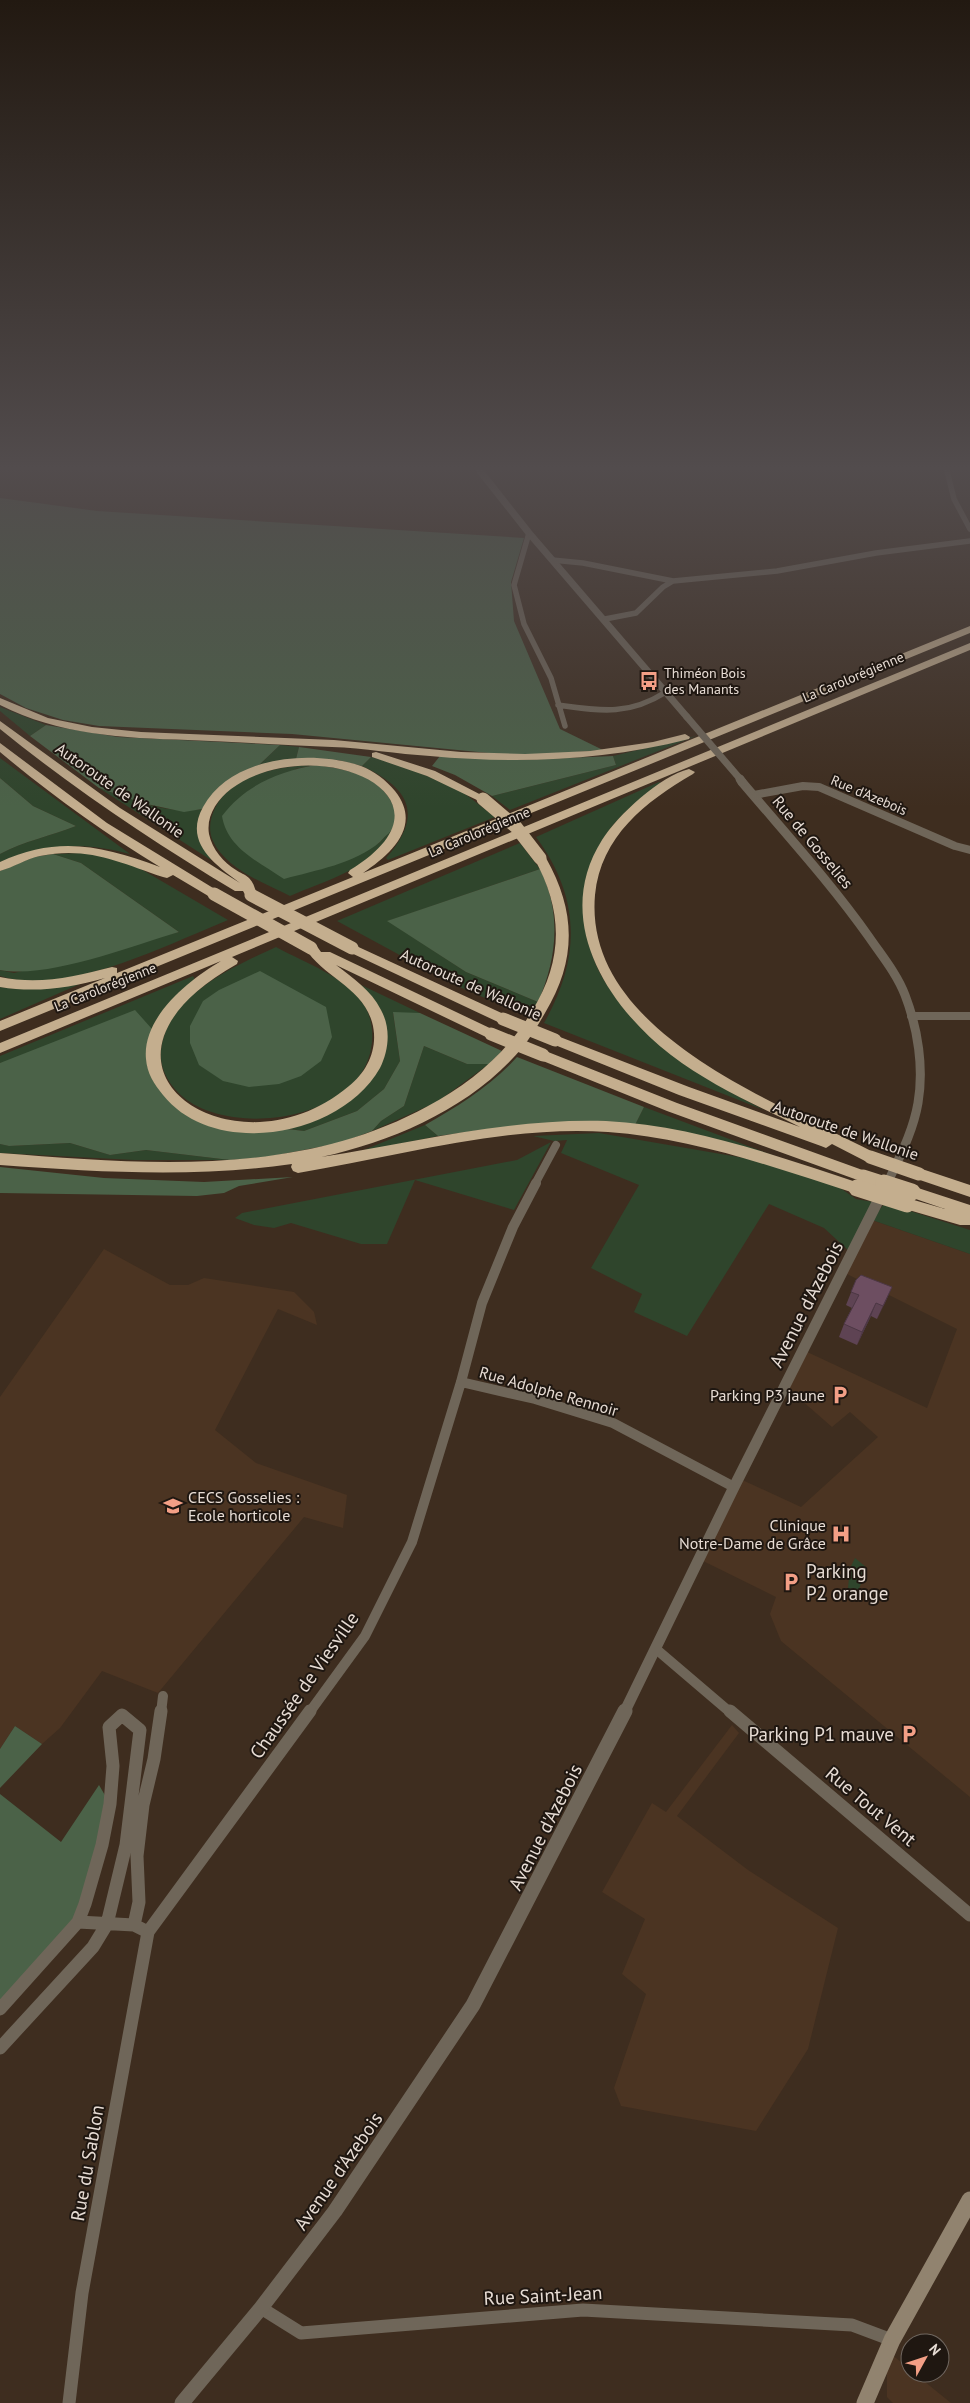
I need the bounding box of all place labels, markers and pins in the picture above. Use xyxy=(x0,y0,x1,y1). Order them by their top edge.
place label: Thiméon Bois des Manants xyxy=(664,664,746,698)
bus stop icon: Thiméon Bois des Manants xyxy=(638,670,660,692)
parking icon: Parking P3 jaune xyxy=(829,1384,851,1406)
place label: Parking P3 jaune xyxy=(710,1385,825,1405)
place label: CECS Gosselies : Ecole horticole xyxy=(188,1487,300,1525)
school or university icon: CECS Gosselies : Ecole horticole xyxy=(162,1495,184,1517)
place label: Clinique Notre-Dame de Grâce xyxy=(679,1515,826,1553)
hospital icon: Clinique Notre-Dame de Grâce xyxy=(830,1523,852,1545)
place label: Parking P2 orange xyxy=(806,1559,888,1605)
parking icon: Parking P2 orange xyxy=(780,1571,802,1593)
place label: Parking P1 mauve xyxy=(749,1722,894,1746)
parking icon: Parking P1 mauve xyxy=(898,1723,920,1745)

